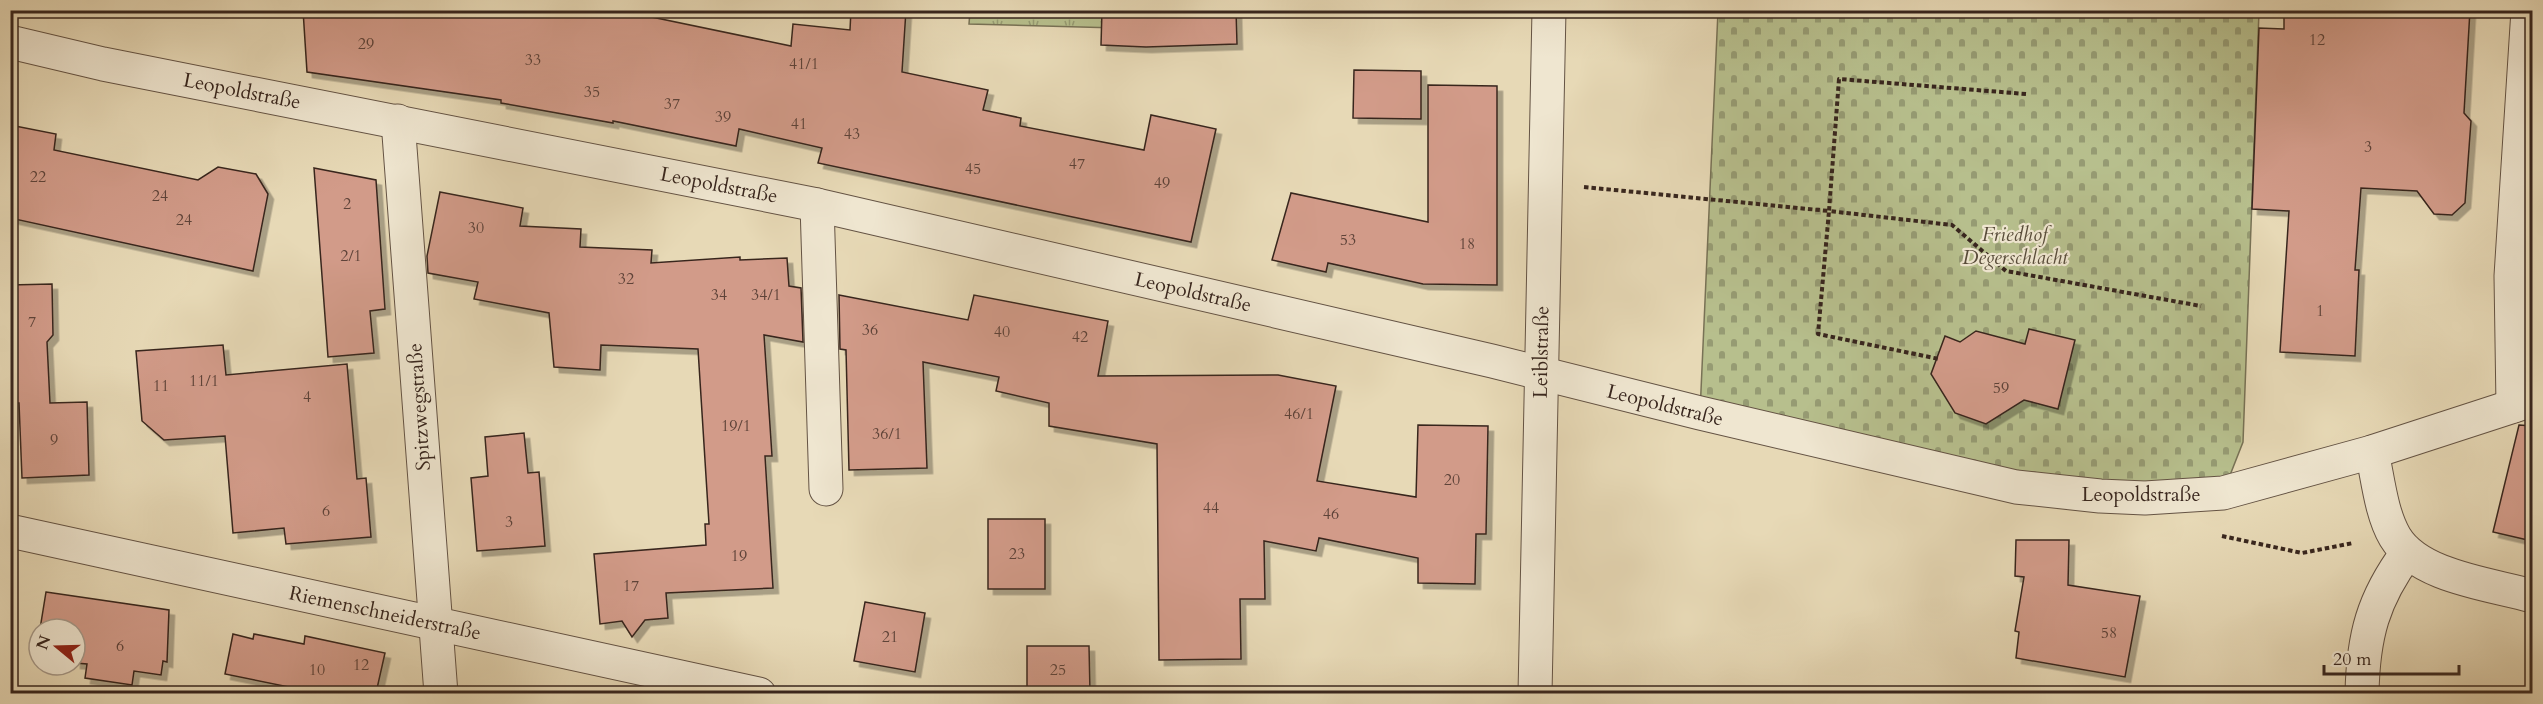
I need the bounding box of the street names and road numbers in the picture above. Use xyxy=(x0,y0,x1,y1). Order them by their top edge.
street label: Leopoldstraße xyxy=(181,66,303,116)
street label: Leopoldstraße xyxy=(658,160,780,210)
street label: Leopoldstraße xyxy=(1132,265,1254,319)
street label: Leiblstraße xyxy=(1527,305,1555,399)
street label: Spitzwegstraße xyxy=(401,342,437,472)
street label: Leopoldstraße xyxy=(1604,377,1726,433)
street label: Leopoldstraße xyxy=(2081,481,2201,508)
street label: Riemenschneiderstraße xyxy=(286,579,484,647)

